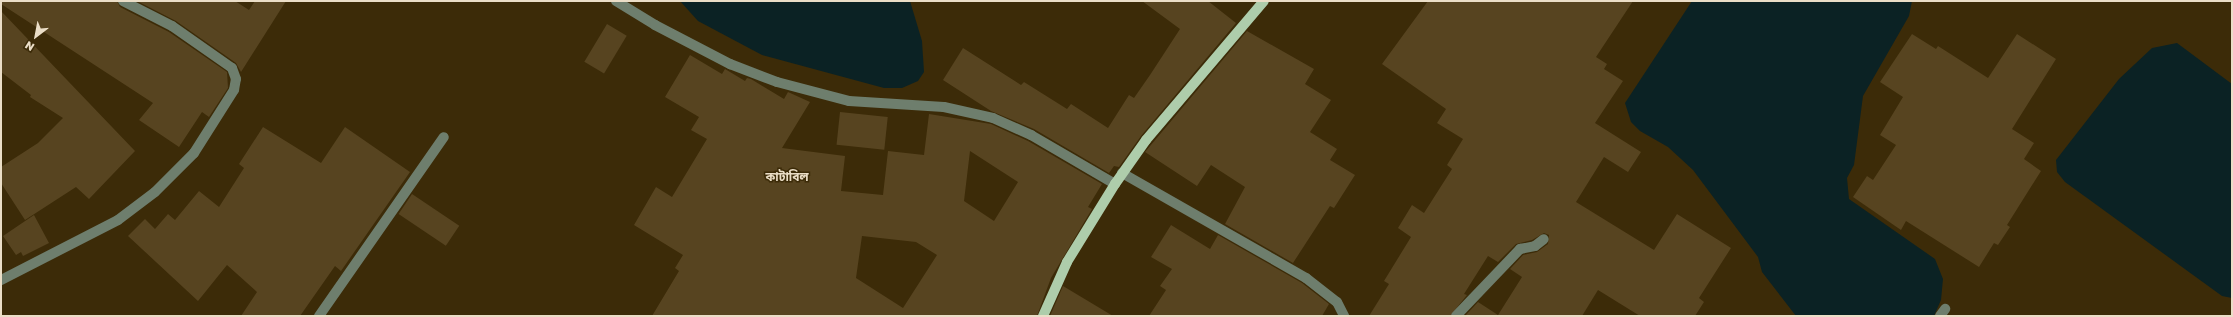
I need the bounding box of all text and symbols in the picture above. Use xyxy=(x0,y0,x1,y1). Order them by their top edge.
north arrow xyxy=(16,16,56,56)
text: N xyxy=(22,39,36,54)
district label: কাটাবিল xyxy=(766,170,808,184)

